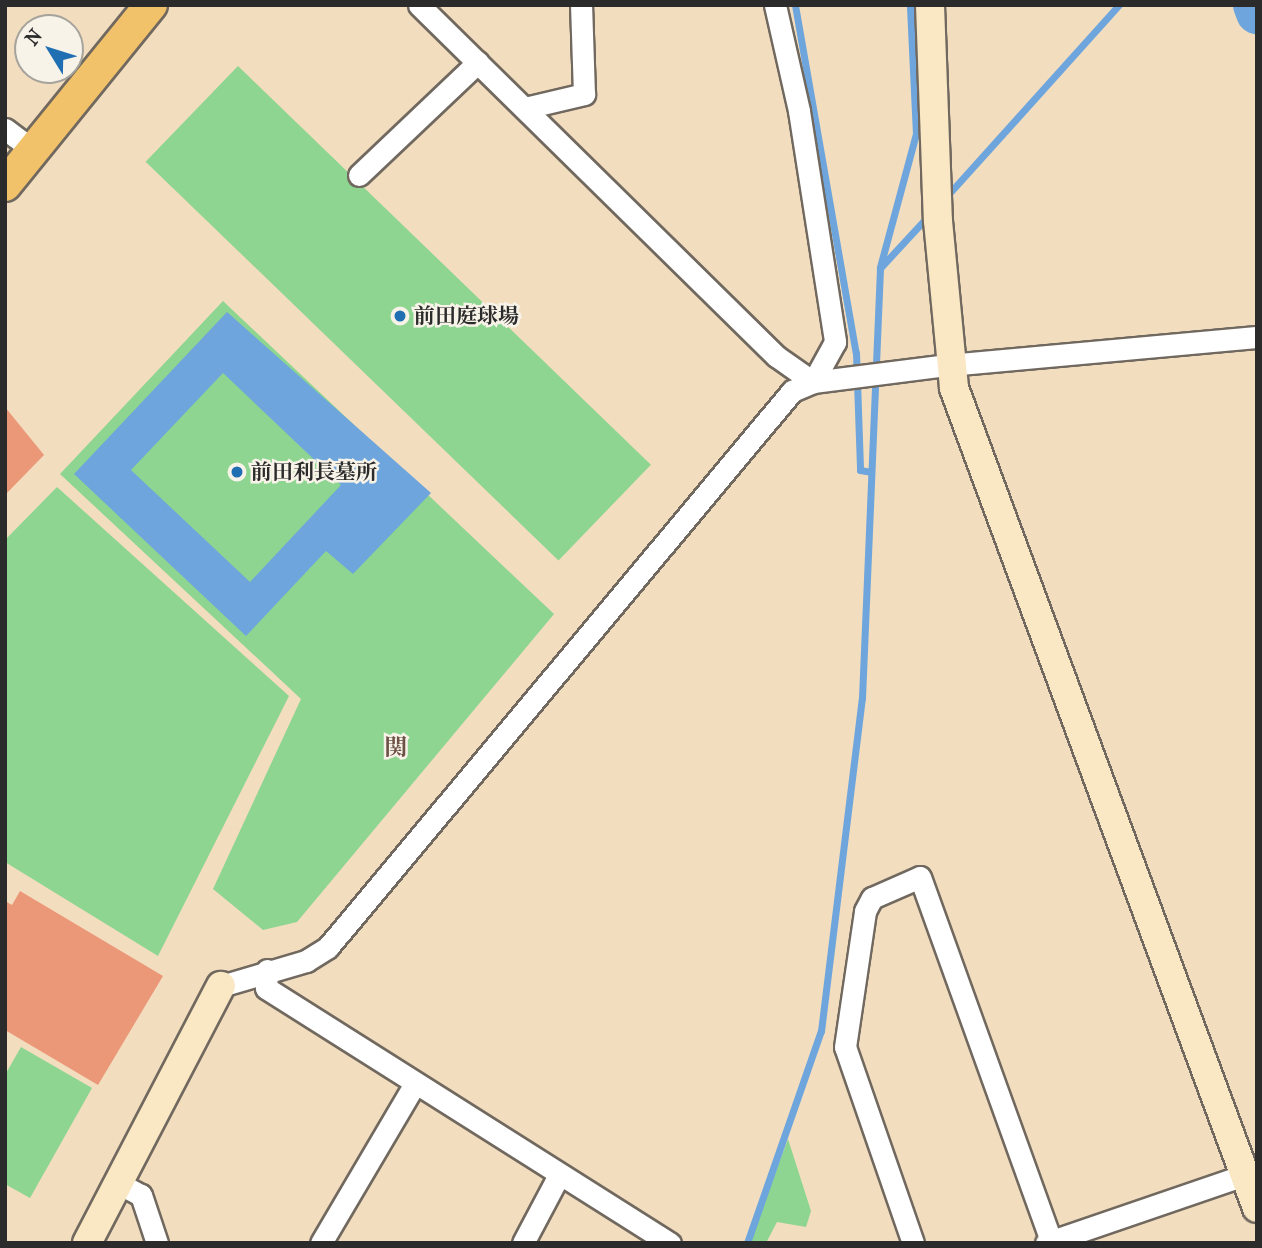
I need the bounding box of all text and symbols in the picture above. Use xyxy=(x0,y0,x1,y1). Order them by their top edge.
north arrow xyxy=(14,14,84,84)
text: N xyxy=(21,25,47,50)
place label: 前田庭球場 xyxy=(414,303,519,329)
marker: 前田庭球場 xyxy=(392,308,408,324)
place label: 前田利長墓所 xyxy=(251,459,377,485)
marker: 前田利長墓所 xyxy=(229,464,245,480)
district label: 関 xyxy=(385,734,407,762)

